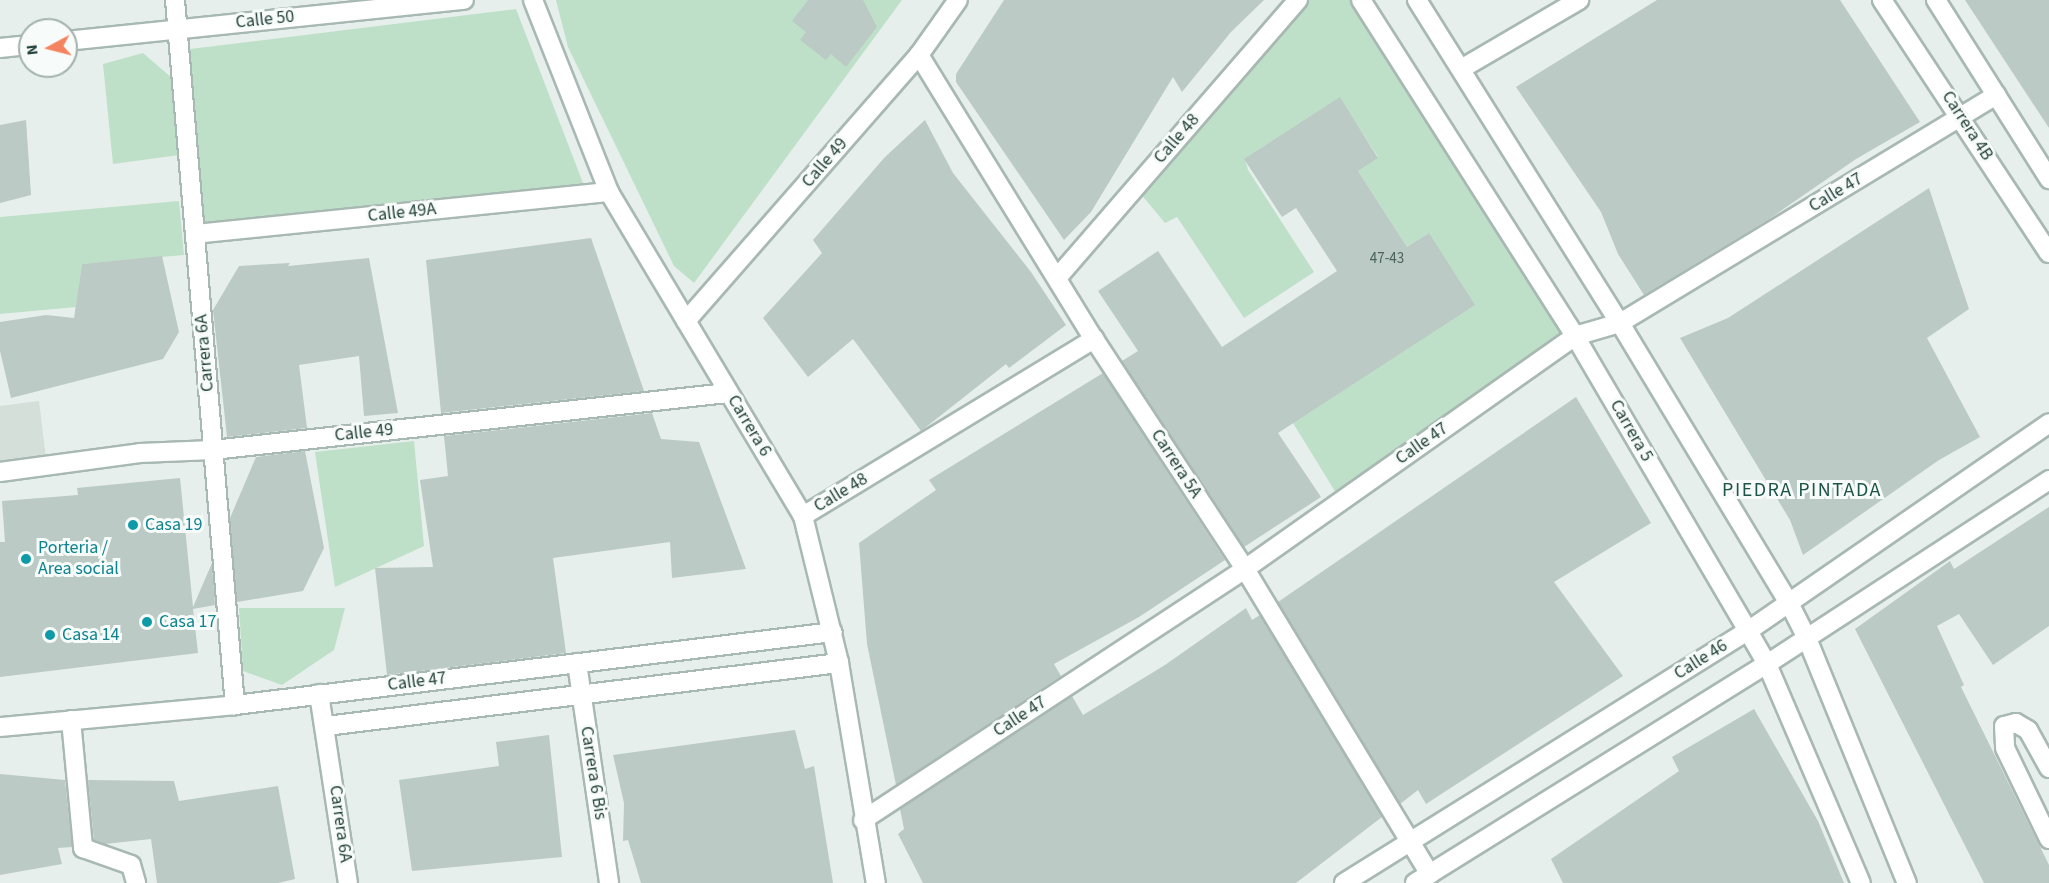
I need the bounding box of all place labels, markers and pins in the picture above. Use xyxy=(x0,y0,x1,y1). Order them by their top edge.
place label: Casa 19 xyxy=(145,514,202,536)
marker: Casa 19 xyxy=(126,518,140,532)
place label: Porteria / Area social xyxy=(38,538,119,580)
marker: Porteria / Area social xyxy=(19,552,33,566)
place label: Casa 17 xyxy=(159,611,216,633)
marker: Casa 17 xyxy=(140,615,154,629)
place label: Casa 14 xyxy=(62,624,119,646)
marker: Casa 14 xyxy=(43,628,57,642)

